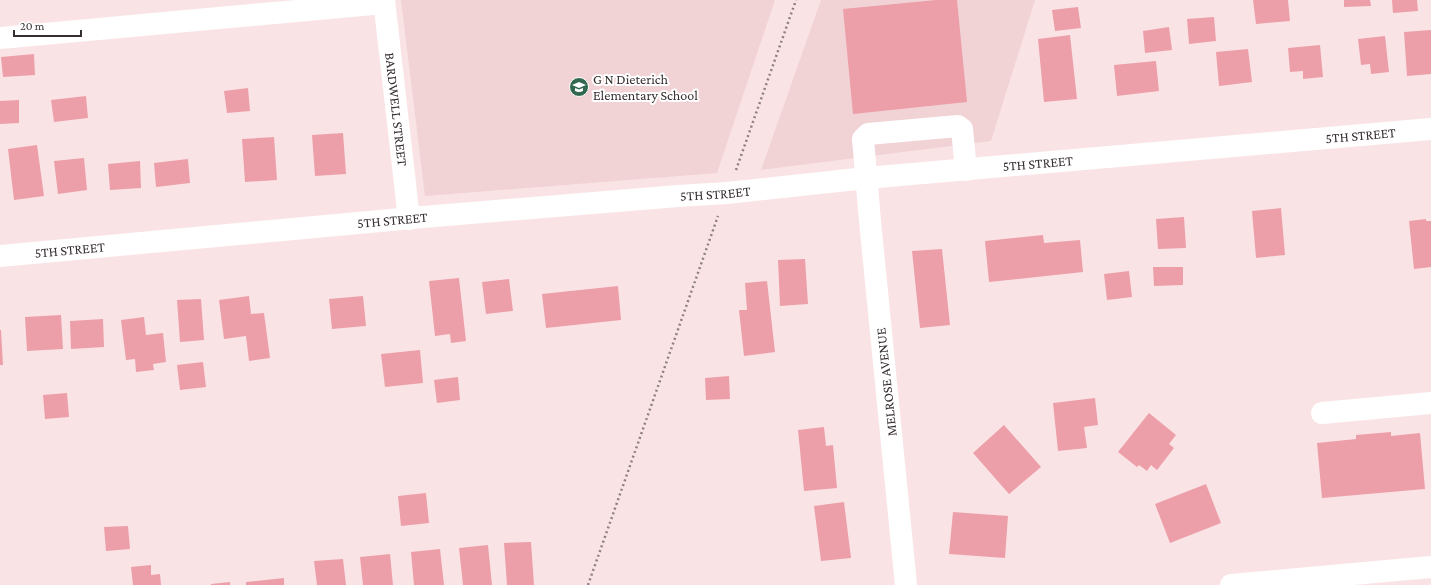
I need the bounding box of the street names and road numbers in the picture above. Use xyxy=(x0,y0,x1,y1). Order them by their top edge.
street label: BARDWELL STREET xyxy=(382,52,411,167)
street label: 5TH STREET xyxy=(1325,124,1397,146)
street label: 5TH STREET xyxy=(1002,152,1074,174)
street label: 5TH STREET xyxy=(680,182,752,204)
street label: 5TH STREET xyxy=(356,209,429,231)
street label: 5TH STREET xyxy=(34,238,106,261)
street label: MELROSE AVENUE xyxy=(872,326,900,437)

